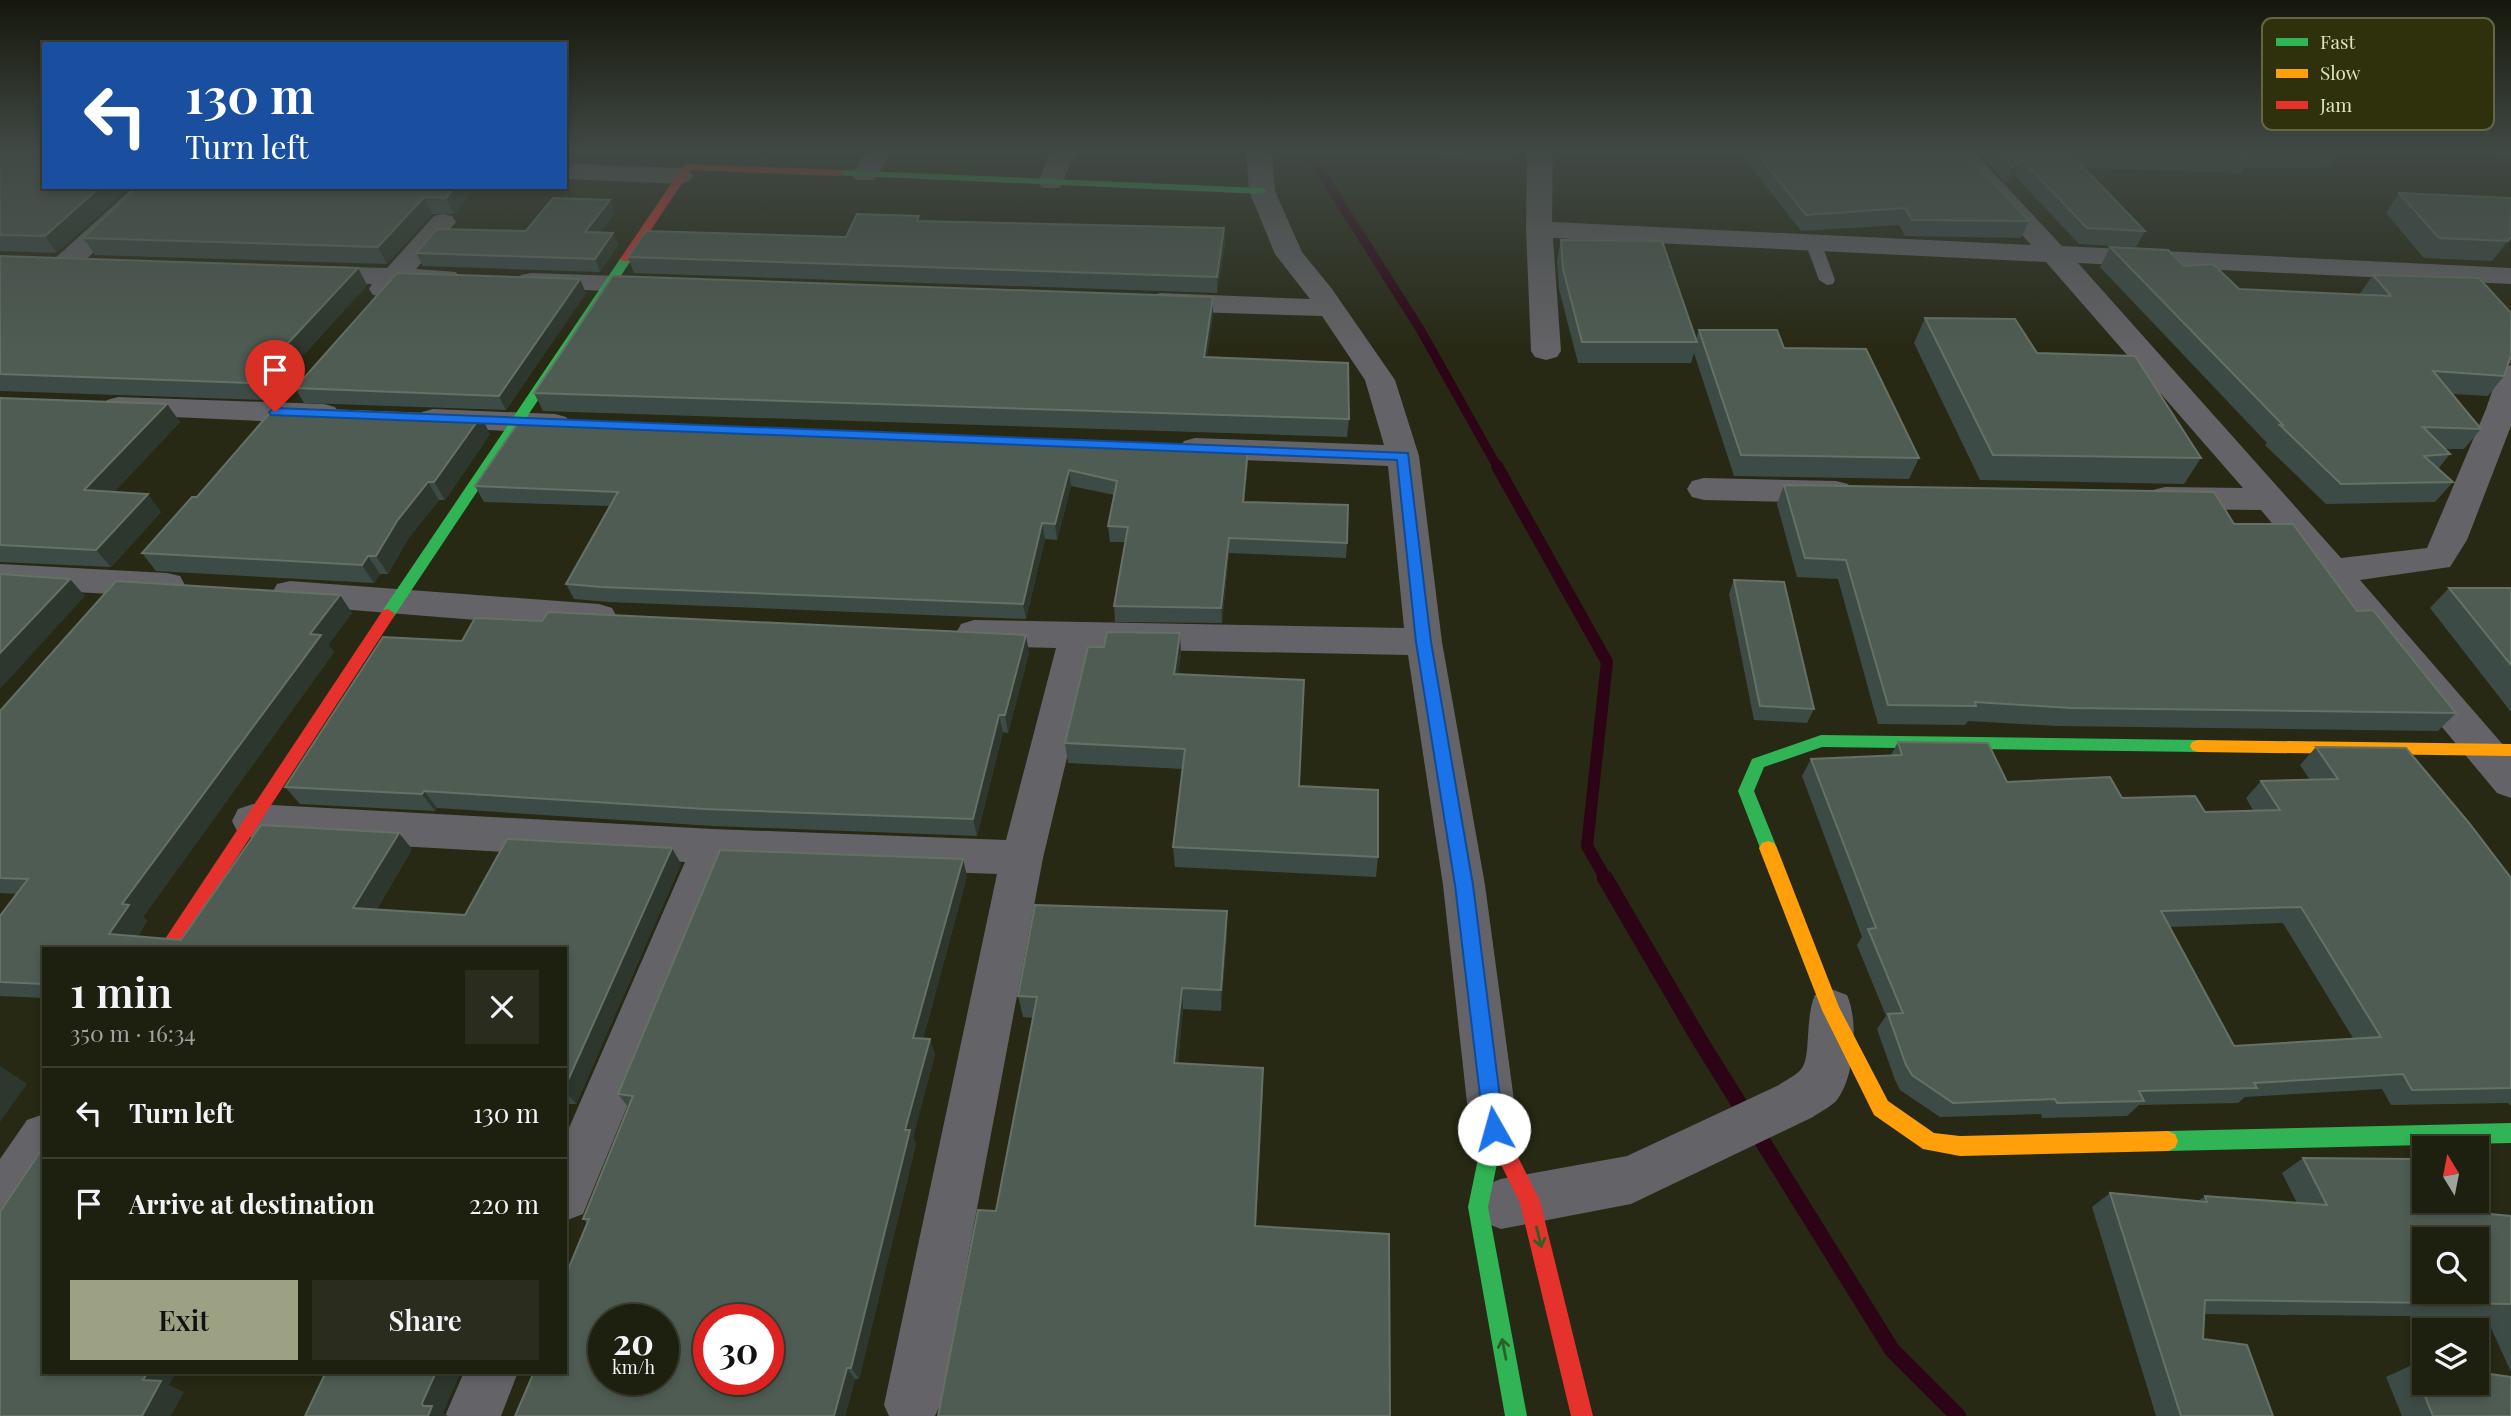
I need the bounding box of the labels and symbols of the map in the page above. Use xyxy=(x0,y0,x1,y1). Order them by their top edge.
legend xyxy=(2262,18,2494,130)
text: Fast xyxy=(2320,28,2356,54)
text: Slow xyxy=(2320,59,2361,85)
text: Jam xyxy=(2319,91,2352,117)
pin xyxy=(245,340,305,412)
position arrow xyxy=(1457,1092,1531,1166)
north arrow xyxy=(2412,1136,2488,1213)
one-way arrow xyxy=(1533,1225,1546,1248)
speed limit sign: 30 xyxy=(693,1304,784,1395)
one-way arrow xyxy=(1496,1338,1510,1361)

